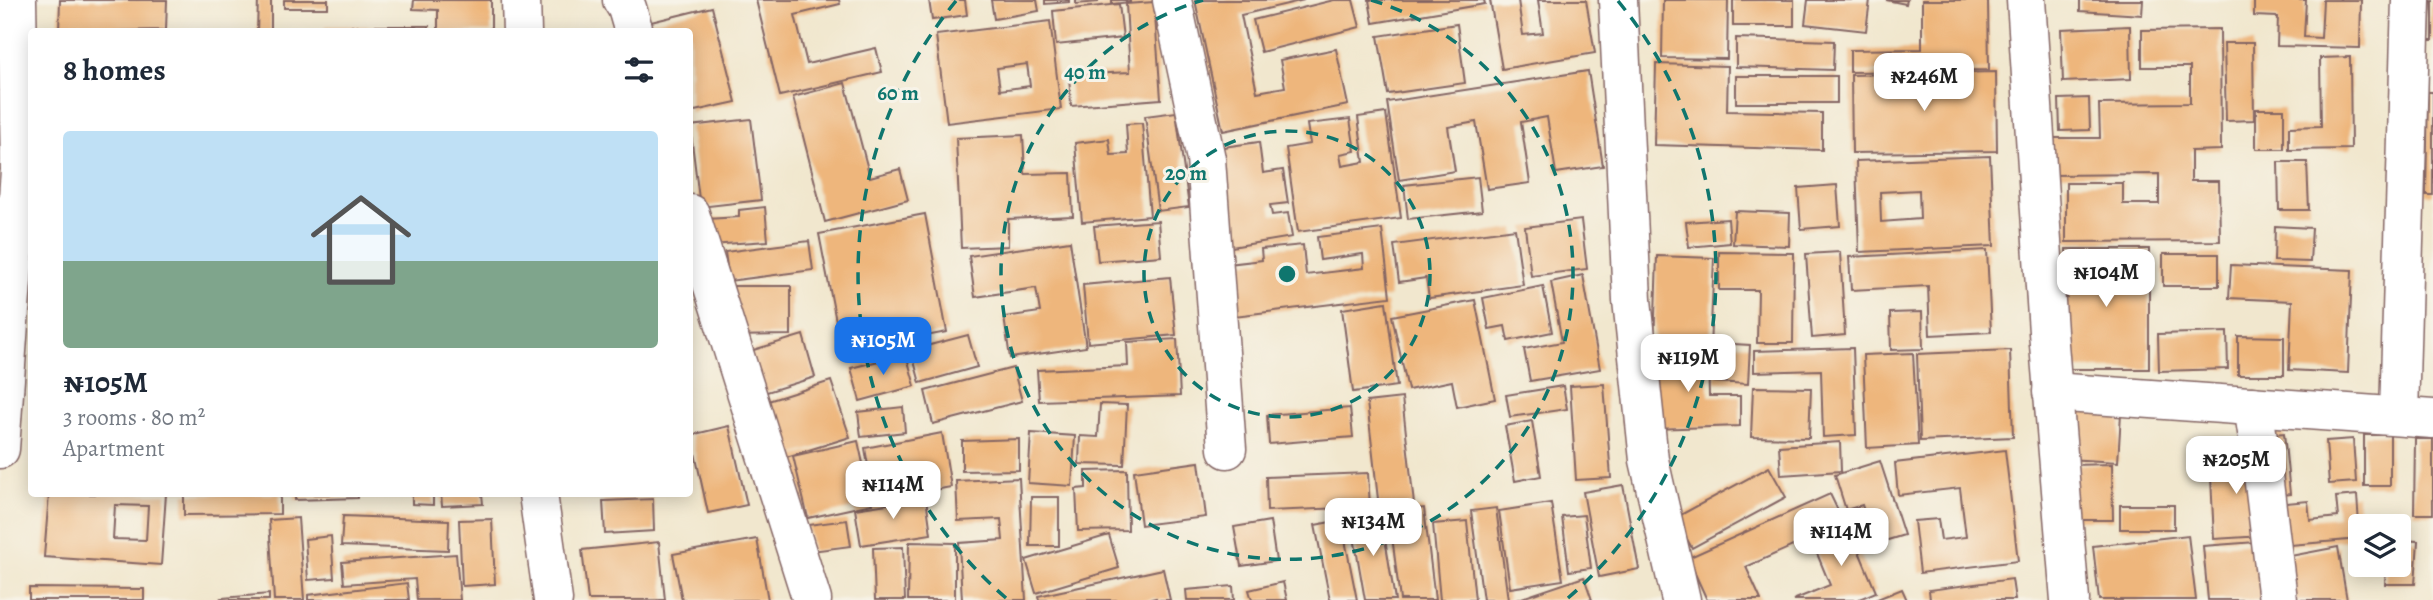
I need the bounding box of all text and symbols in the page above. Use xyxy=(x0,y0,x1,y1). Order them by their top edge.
text: 8 homes xyxy=(63,50,166,90)
icon: filters xyxy=(620,51,658,89)
pin: ₦246M xyxy=(1875,54,1973,113)
text: 40 m xyxy=(1064,58,1106,86)
text: ₦246M xyxy=(1890,60,1958,91)
text: 60 m xyxy=(877,79,919,107)
text: 20 m xyxy=(1165,159,1207,187)
icon: home xyxy=(298,177,424,303)
pin: ₦104M xyxy=(2057,250,2155,309)
text: ₦104M xyxy=(2073,256,2139,287)
centre of rings xyxy=(1275,262,1299,286)
pin: ₦105M xyxy=(834,318,932,377)
text: ₦105M xyxy=(850,324,916,355)
pin: ₦119M xyxy=(1639,334,1737,394)
text: ₦119M xyxy=(1657,341,1719,372)
text: ₦105M xyxy=(63,362,148,402)
text: 3 rooms · 80 m² xyxy=(63,402,205,433)
text: Apartment xyxy=(63,433,165,464)
pin: ₦205M xyxy=(2187,436,2285,496)
text: ₦205M xyxy=(2202,443,2270,474)
pin: ₦114M xyxy=(844,462,942,521)
text: ₦114M xyxy=(862,468,924,499)
pin: ₦134M xyxy=(1324,498,1422,558)
text: ₦134M xyxy=(1341,505,1405,536)
pin: ₦114M xyxy=(1792,508,1890,568)
map controls xyxy=(2348,514,2411,577)
button: layers xyxy=(2348,514,2411,577)
text: ₦114M xyxy=(1810,515,1872,546)

